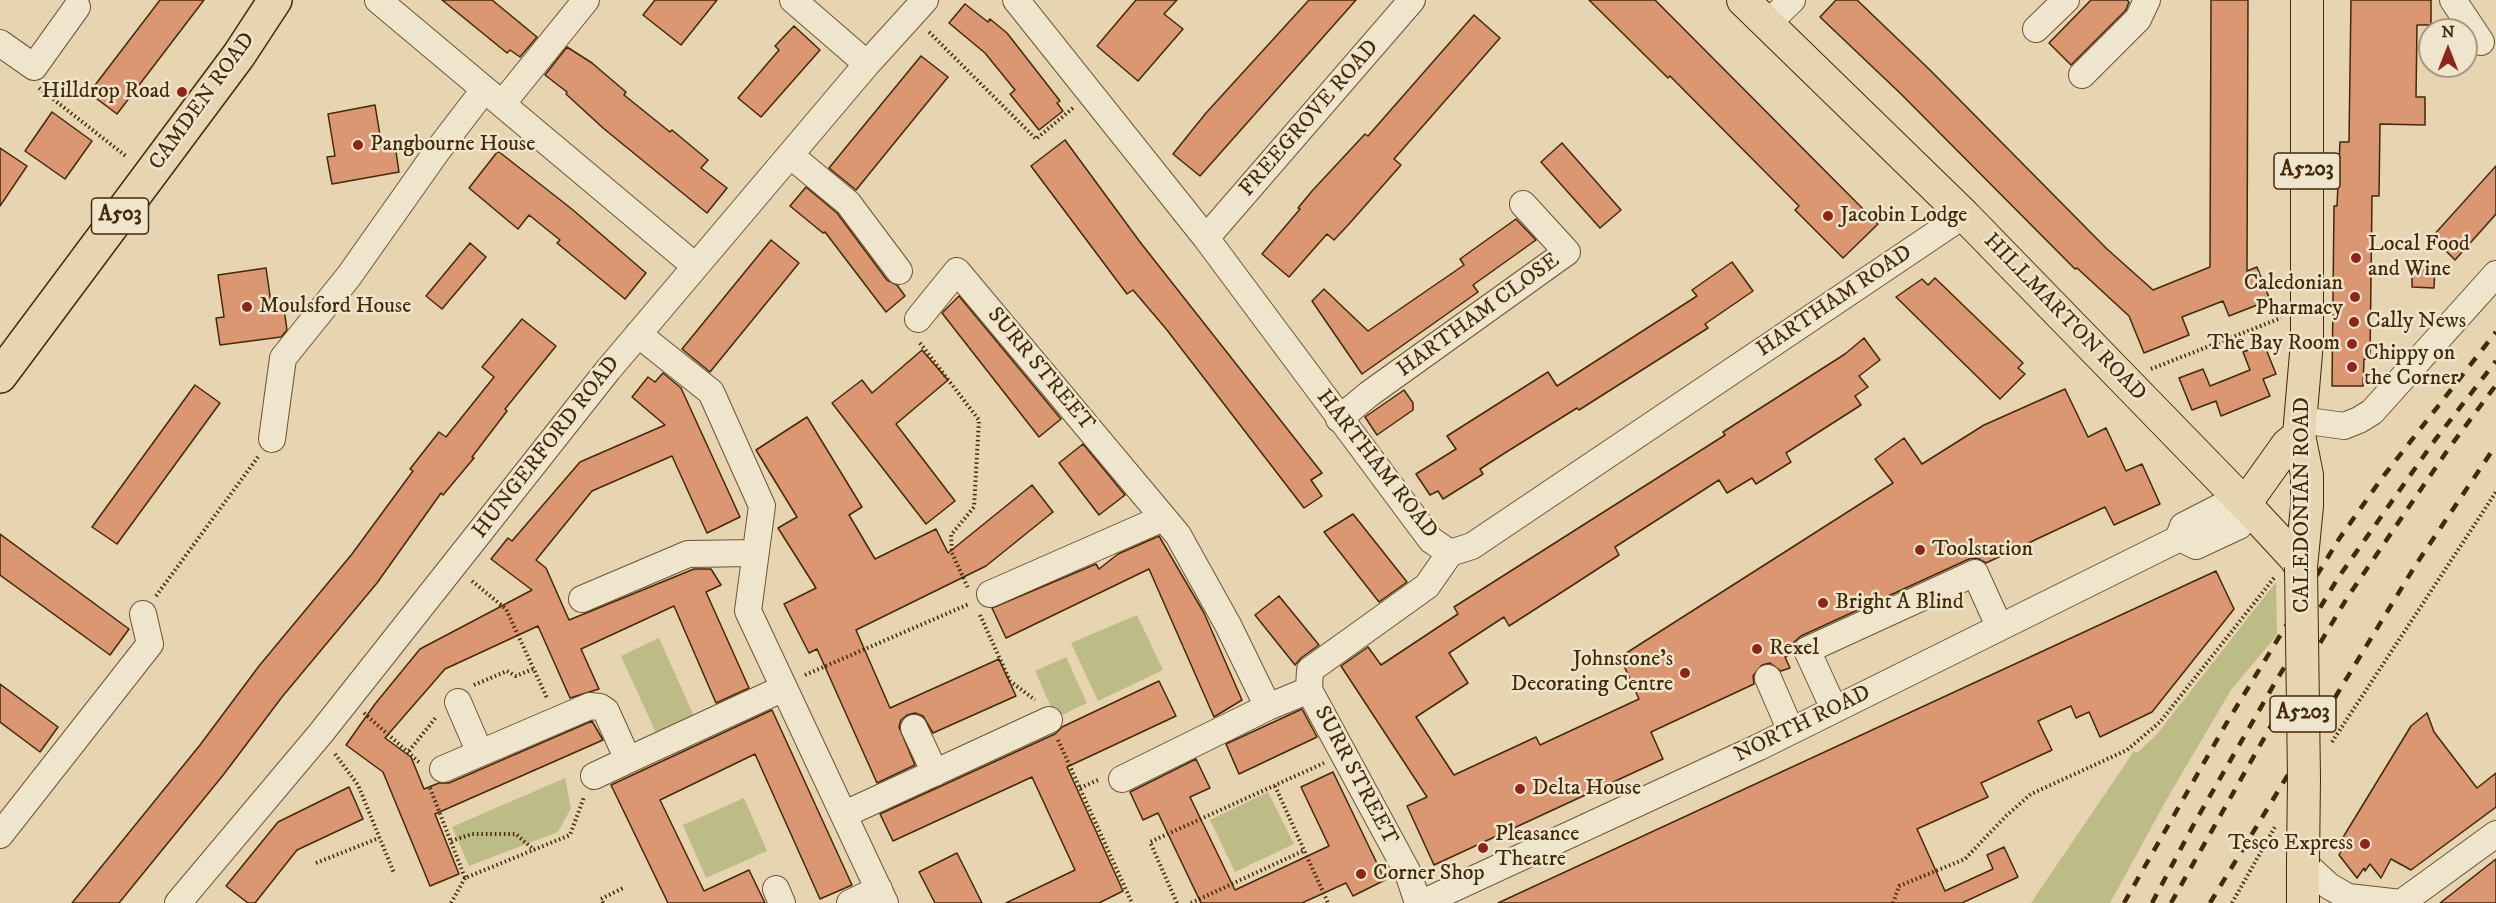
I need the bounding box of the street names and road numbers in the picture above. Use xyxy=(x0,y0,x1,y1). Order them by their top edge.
street label: CAMDEN ROAD xyxy=(144,28,262,176)
street label: FREEGROVE ROAD xyxy=(1235,35,1385,203)
road number: A5203 xyxy=(2274,153,2340,189)
road number: A503 xyxy=(92,198,148,234)
street label: HILLMARTON ROAD xyxy=(1977,229,2151,407)
street label: HARTHAM ROAD xyxy=(1752,240,1918,364)
street label: HARTHAM CLOSE xyxy=(1393,248,1565,384)
street label: SURR STREET xyxy=(981,303,1099,437)
street label: HUNGERFORD ROAD xyxy=(468,352,626,544)
street label: HARTHAM ROAD xyxy=(1310,385,1442,545)
street label: CALEDONIAN ROAD xyxy=(2290,397,2316,613)
street label: NORTH ROAD xyxy=(1731,681,1875,769)
road number: A5203 xyxy=(2270,696,2336,732)
street label: SURR STREET xyxy=(1307,702,1403,850)

